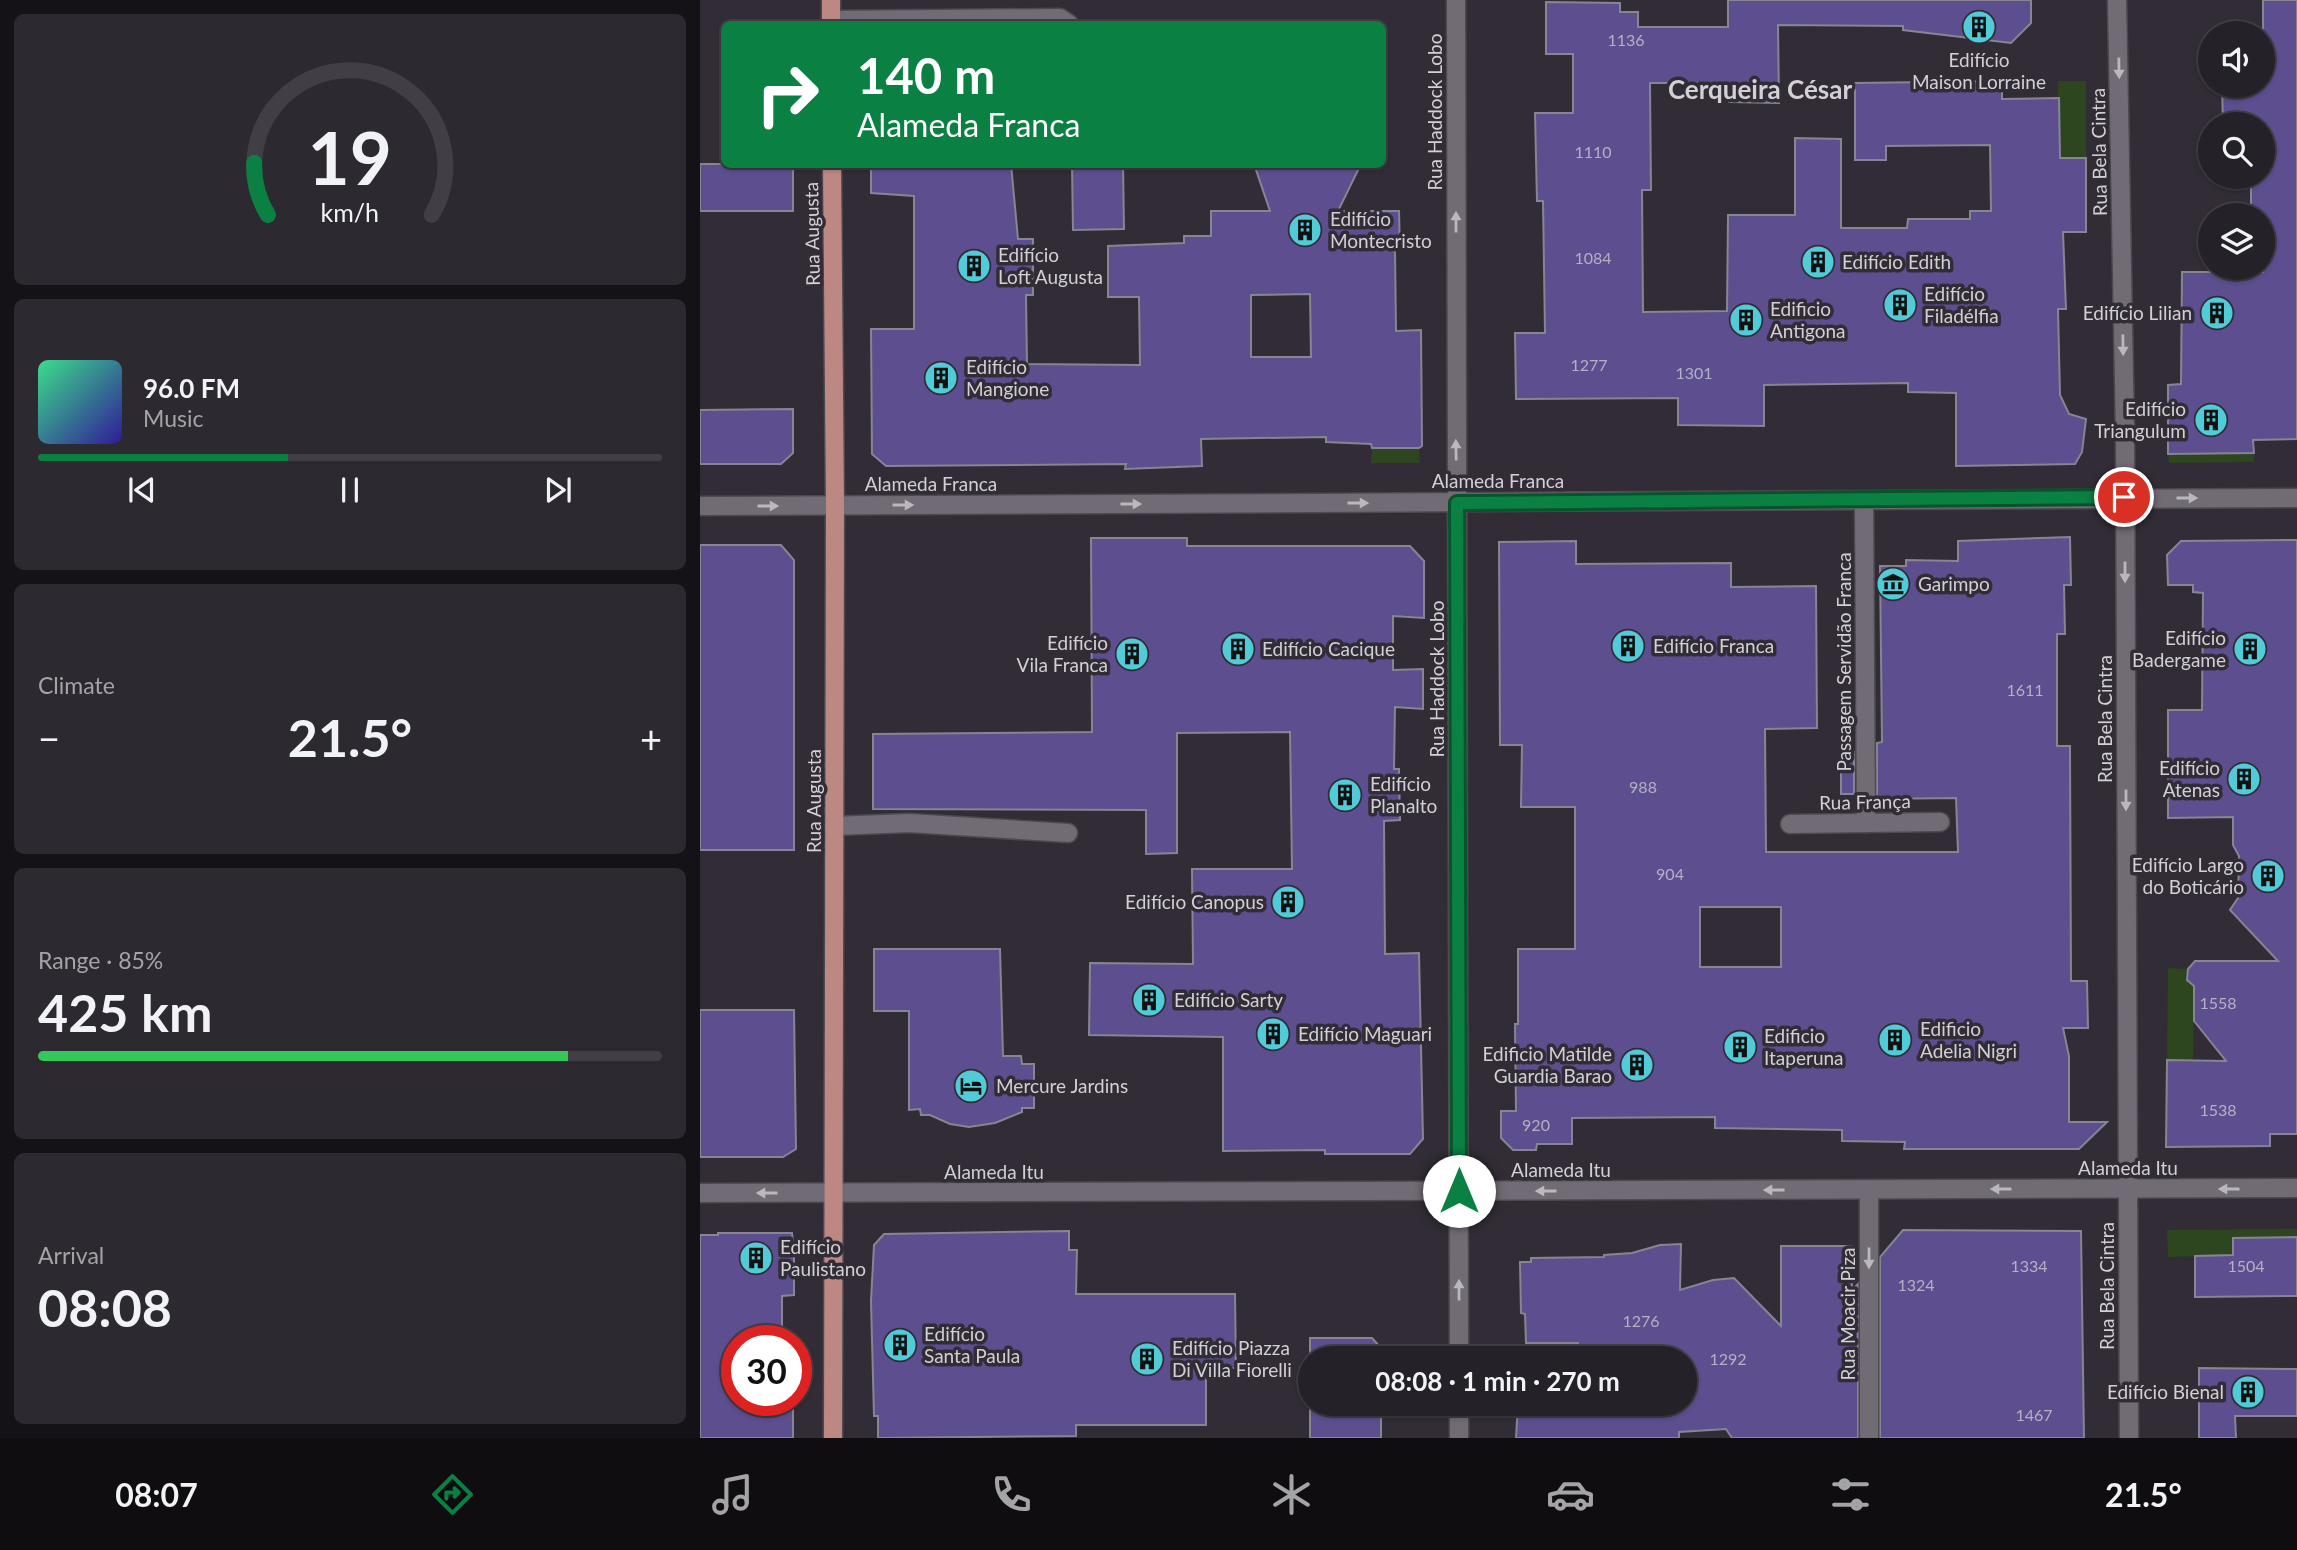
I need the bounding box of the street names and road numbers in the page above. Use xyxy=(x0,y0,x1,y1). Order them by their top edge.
street label: Rua Haddock Lobo xyxy=(1423,34,1446,190)
street label: Rua Bela Cintra xyxy=(2086,88,2111,216)
street label: Rua Augusta xyxy=(799,182,824,286)
street label: Alameda Franca xyxy=(1432,469,1564,492)
street label: Alameda Franca xyxy=(865,472,997,495)
street label: Passagem Servidão Franca xyxy=(1832,552,1855,772)
street label: Rua Haddock Lobo xyxy=(1425,601,1448,757)
street label: Rua Bela Cintra xyxy=(2093,655,2116,783)
street label: Rua Augusta xyxy=(802,749,825,853)
street label: Rua França xyxy=(1819,789,1911,814)
street label: Alameda Itu xyxy=(2078,1156,2178,1179)
street label: Alameda Itu xyxy=(1511,1158,1611,1181)
street label: Alameda Itu xyxy=(944,1160,1044,1183)
street label: Rua Bela Cintra xyxy=(2095,1222,2118,1350)
street label: Rua Moacir Piza xyxy=(1836,1248,1859,1380)

